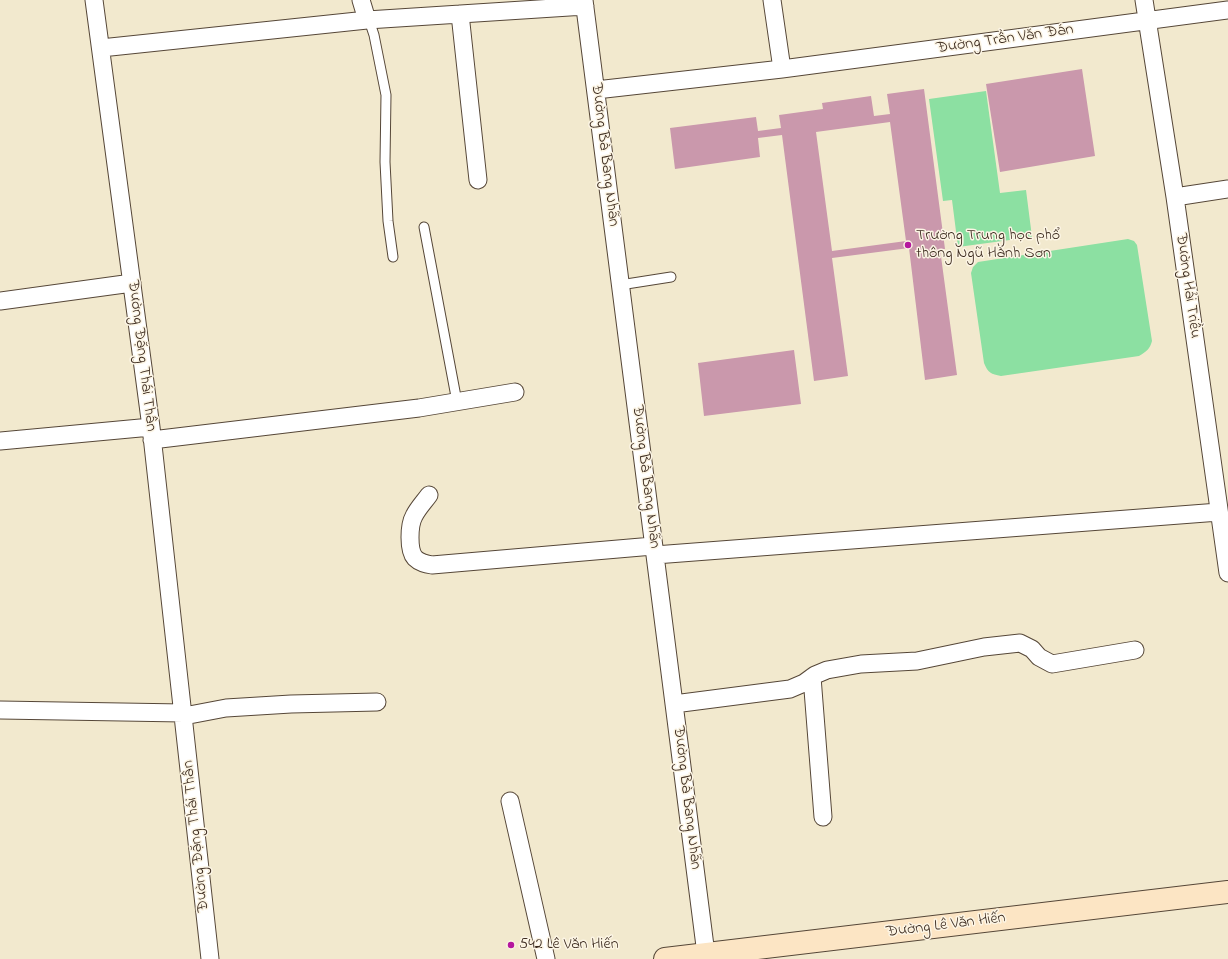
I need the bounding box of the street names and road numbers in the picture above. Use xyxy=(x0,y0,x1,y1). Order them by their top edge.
street label: Đường Trần Văn Đán xyxy=(935,21,1075,59)
street label: Đường Bà Bang Nhãn xyxy=(586,82,622,228)
street label: Đường Hải Triều xyxy=(1170,232,1204,340)
street label: Đường Đặng Thái Thân xyxy=(122,279,160,433)
street label: Đường Bà Bang Nhãn xyxy=(627,404,663,550)
street label: Đường Bà Bang Nhãn xyxy=(668,725,704,871)
street label: Đường Đặng Thái Thân xyxy=(179,759,215,913)
street label: Đường Lê Văn Hiến xyxy=(885,909,1007,943)

